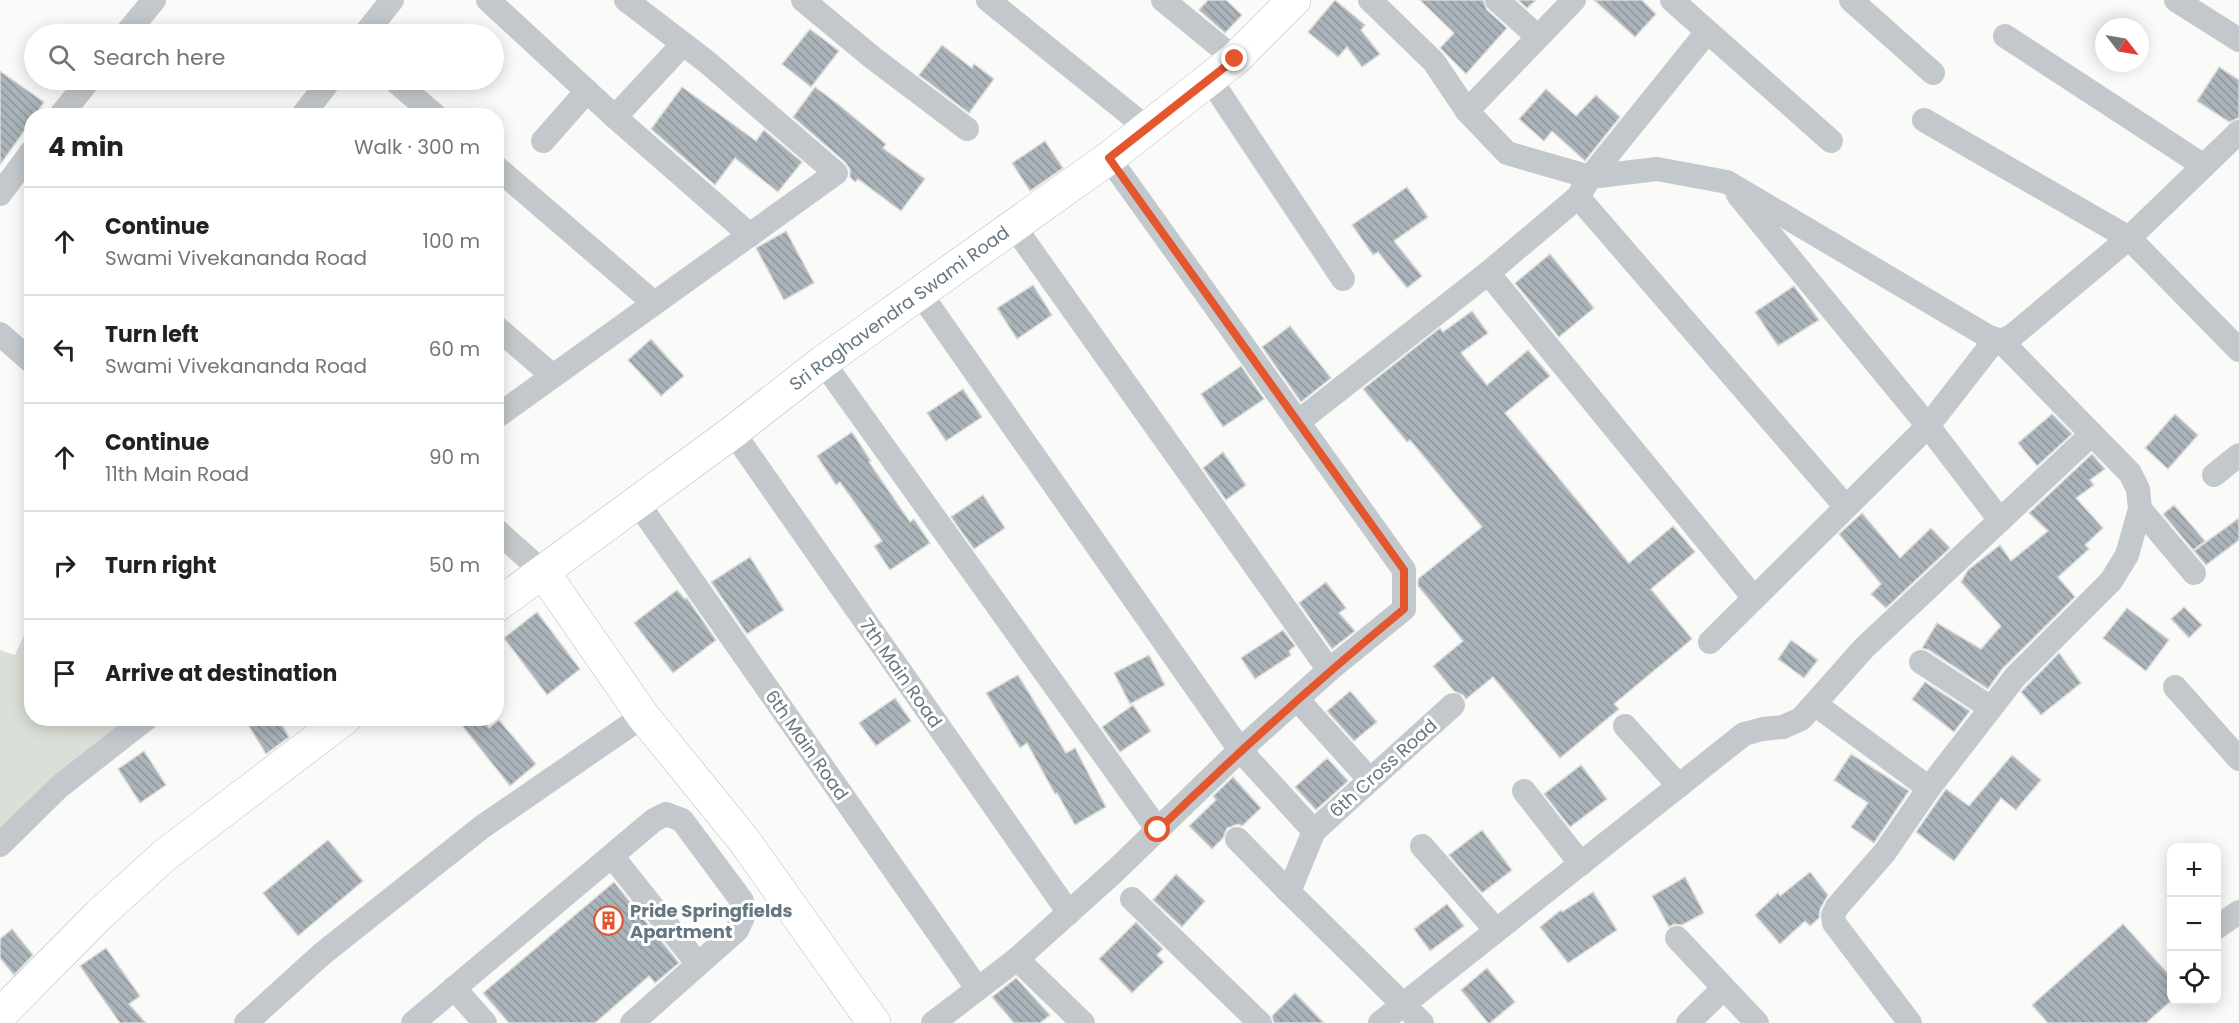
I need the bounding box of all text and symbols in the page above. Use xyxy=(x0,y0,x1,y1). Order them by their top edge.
north arrow xyxy=(2095,18,2149,72)
search box xyxy=(24,24,504,90)
icon: search xyxy=(45,41,78,74)
text: Search here xyxy=(93,42,226,73)
route end xyxy=(1221,45,1247,71)
text: 4 min xyxy=(48,129,124,165)
text: Walk · 300 m xyxy=(354,133,480,161)
text: Continue xyxy=(105,211,209,242)
street label: Sri Raghavendra Swami Road xyxy=(784,220,1014,396)
icon: ahead xyxy=(48,225,81,258)
text: 100 m xyxy=(423,227,480,255)
text: Swami Vivekananda Road xyxy=(105,244,367,272)
text: Turn left xyxy=(105,319,199,350)
icon: left xyxy=(48,333,81,366)
text: 60 m xyxy=(429,335,480,363)
text: Swami Vivekananda Road xyxy=(105,352,367,380)
text: Continue xyxy=(105,427,209,458)
icon: ahead xyxy=(48,441,81,474)
text: 90 m xyxy=(429,443,480,471)
text: 11th Main Road xyxy=(105,460,249,488)
icon: right xyxy=(48,549,81,582)
text: Turn right xyxy=(105,550,216,581)
text: 50 m xyxy=(429,551,480,579)
street label: 7th Main Road xyxy=(854,613,948,733)
icon: arrive xyxy=(48,657,81,690)
text: Arrive at destination xyxy=(105,658,337,689)
street label: 6th Main Road xyxy=(760,685,854,805)
street label: 6th Cross Road xyxy=(1324,713,1442,823)
route start xyxy=(1144,816,1170,842)
map controls xyxy=(2167,843,2221,1005)
button: + xyxy=(2167,843,2221,897)
button: − xyxy=(2167,897,2221,951)
place label: Pride Springfields Apartment xyxy=(630,898,793,944)
building icon: Pride Springfields Apartment xyxy=(593,904,625,936)
button: locate xyxy=(2167,951,2221,1005)

